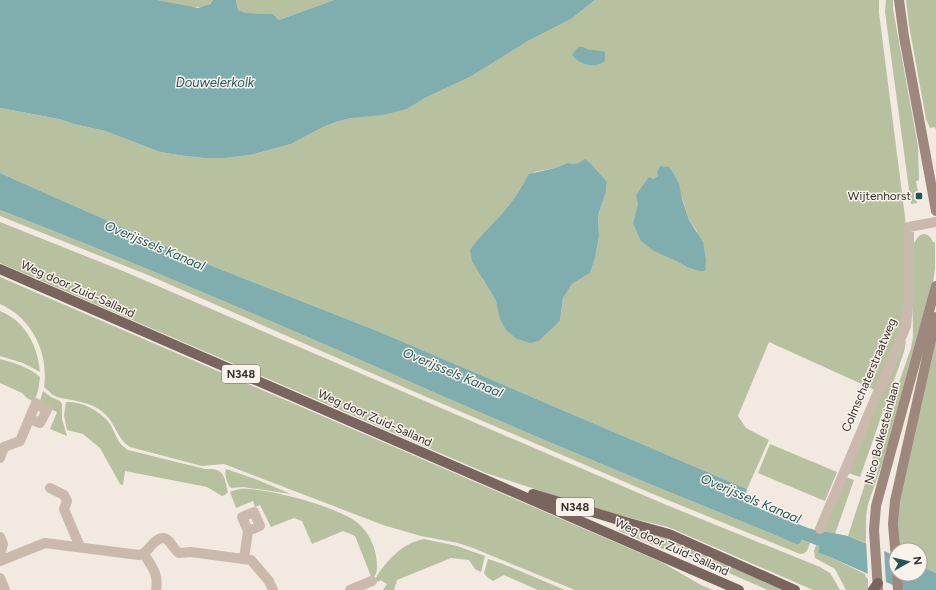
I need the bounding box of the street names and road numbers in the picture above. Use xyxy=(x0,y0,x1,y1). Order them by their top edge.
street label: Weg door Zuid-Salland xyxy=(19,258,137,320)
street label: Colmschaterstraatweg xyxy=(839,316,899,434)
road number: N348 xyxy=(222,365,260,383)
street label: Nico Bolkesteinlaan xyxy=(862,380,902,486)
street label: Weg door Zuid-Salland xyxy=(316,387,434,449)
road number: N348 xyxy=(556,498,594,516)
street label: Weg door Zuid-Salland xyxy=(613,516,731,578)

